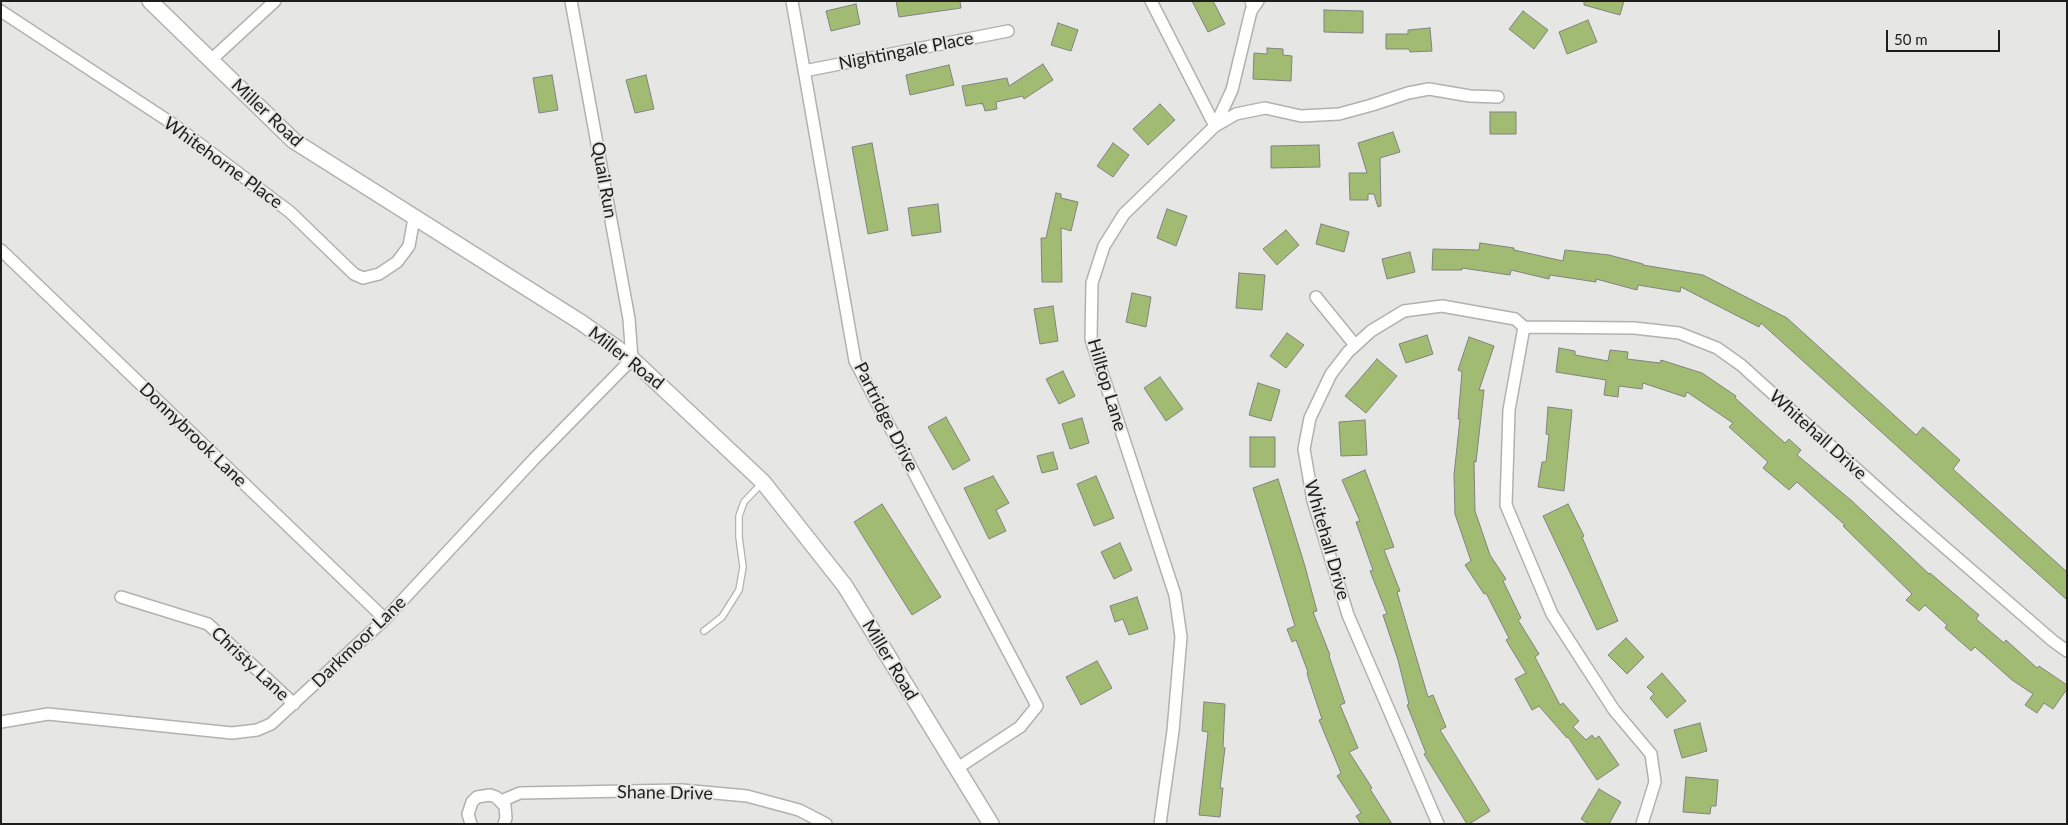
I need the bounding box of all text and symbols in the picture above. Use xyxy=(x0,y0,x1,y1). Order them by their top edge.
scale bar xyxy=(1888,20,2002,52)
street label: Nightingale Place xyxy=(837,27,975,75)
text: 50 m xyxy=(1894,30,1928,48)
street label: Miller Road xyxy=(227,74,307,152)
street label: Whitehorne Place xyxy=(159,113,287,213)
street label: Quail Run xyxy=(587,140,621,220)
street label: Miller Road xyxy=(584,322,668,394)
street label: Hilltop Lane xyxy=(1083,336,1131,434)
street label: Partridge Drive xyxy=(849,359,923,475)
street label: Donnybrook Lane xyxy=(135,378,251,492)
street label: Whitehall Drive xyxy=(1765,386,1871,484)
street label: Whitehall Drive xyxy=(1300,478,1354,602)
street label: Darkmoor Lane xyxy=(308,592,410,692)
street label: Miller Road xyxy=(858,616,922,704)
street label: Christy Lane xyxy=(207,622,293,706)
street label: Shane Drive xyxy=(617,781,713,805)

